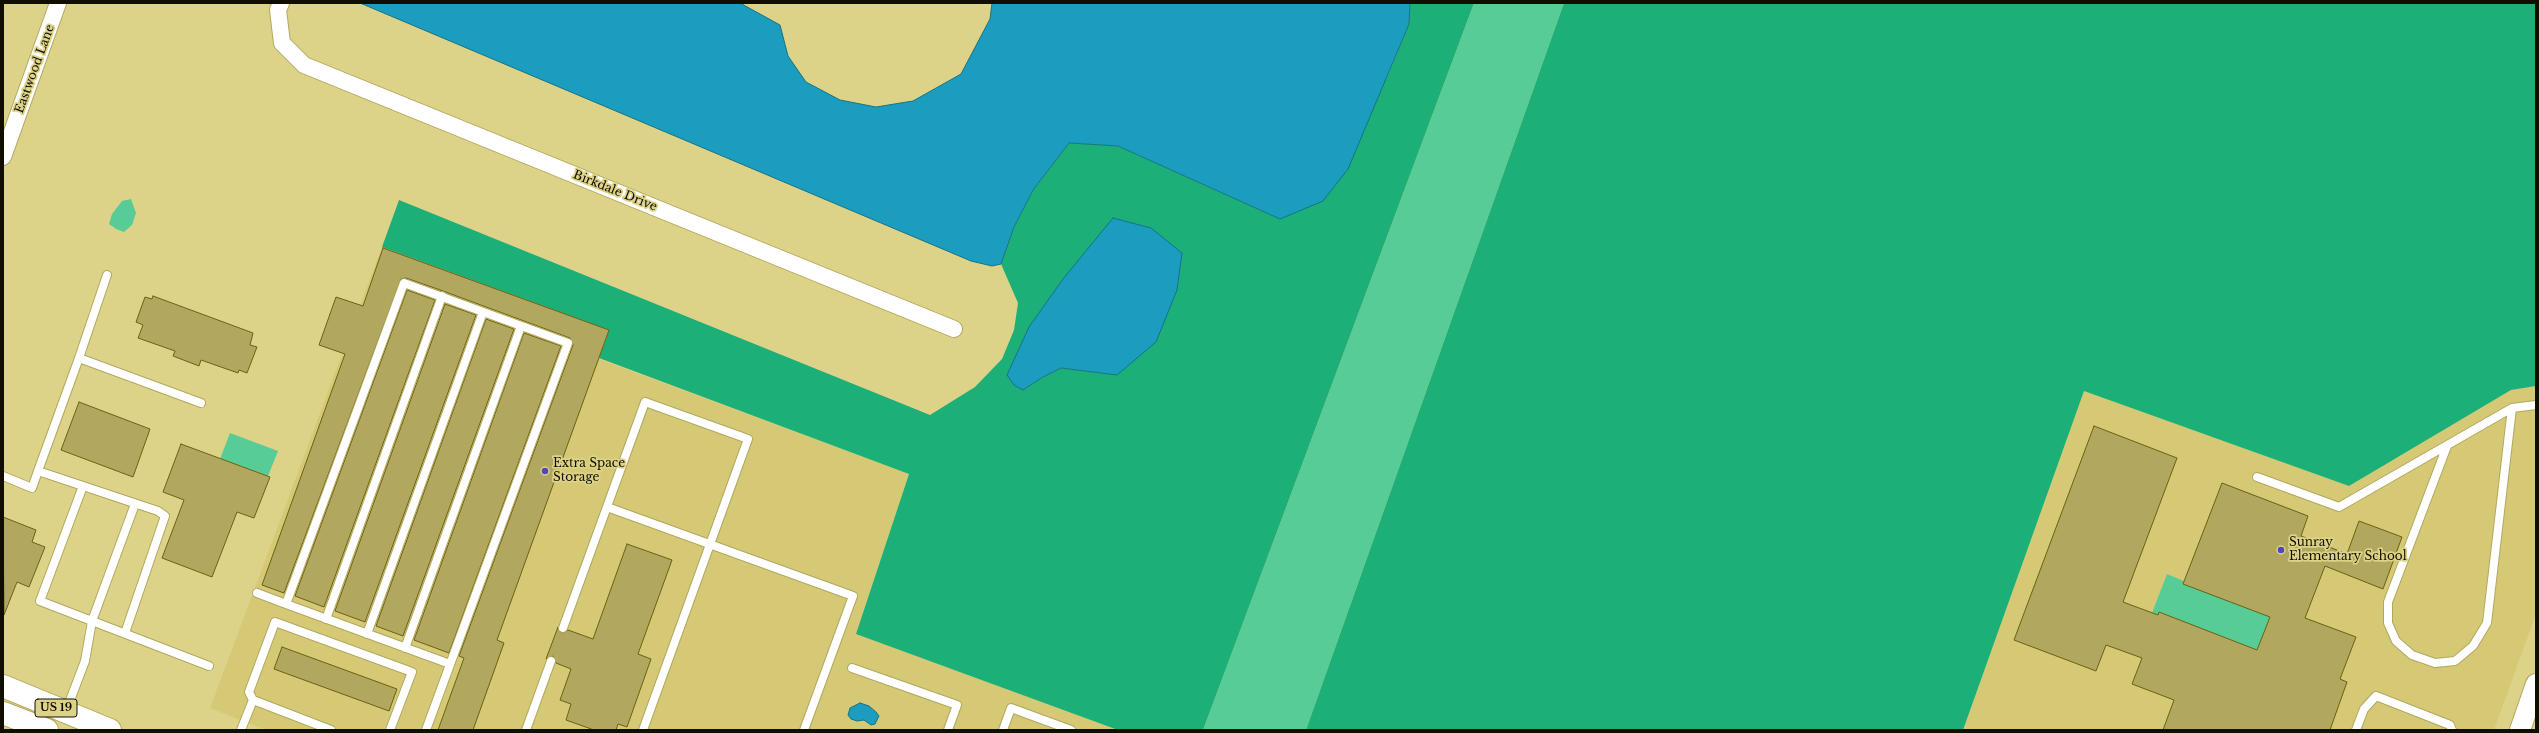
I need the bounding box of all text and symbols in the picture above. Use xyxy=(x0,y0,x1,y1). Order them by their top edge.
street label: Eastwood Lane xyxy=(12,23,58,115)
street label: Birkdale Drive xyxy=(571,168,659,214)
place label: Extra Space Storage xyxy=(553,457,625,485)
marker: Extra Space Storage xyxy=(540,466,550,476)
place label: Sunray Elementary School xyxy=(2289,536,2407,564)
marker: Sunray Elementary School xyxy=(2276,545,2286,555)
road number: US 19 xyxy=(35,699,77,717)

